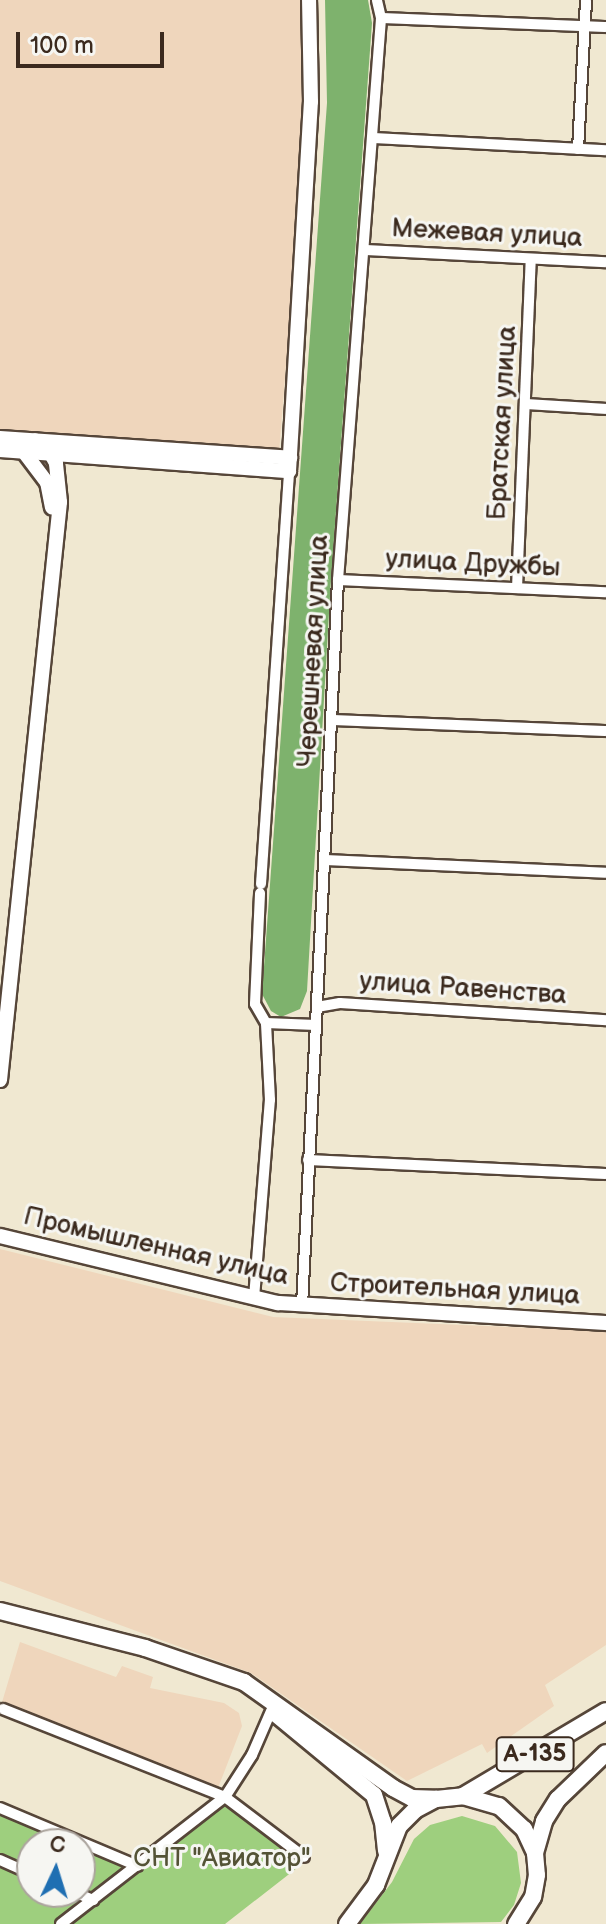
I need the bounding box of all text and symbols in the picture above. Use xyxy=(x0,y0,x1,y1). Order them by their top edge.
scale bar xyxy=(20,16,168,66)
text: 100 m xyxy=(30,31,94,60)
street label: Межевая улица xyxy=(391,213,583,255)
street label: Братская улица xyxy=(482,325,524,521)
street label: Черешневая улица xyxy=(292,534,336,768)
street label: улица Дружбы xyxy=(385,544,561,584)
street label: улица Равенства xyxy=(358,966,568,1012)
street label: Промышленная улица xyxy=(20,1201,292,1293)
street label: Строительная улица xyxy=(329,1268,581,1312)
road number: А-135 xyxy=(495,1734,575,1774)
north arrow xyxy=(16,1828,96,1908)
text: С xyxy=(49,1832,66,1860)
park label: СНТ "Авиатор" xyxy=(133,1843,311,1875)

